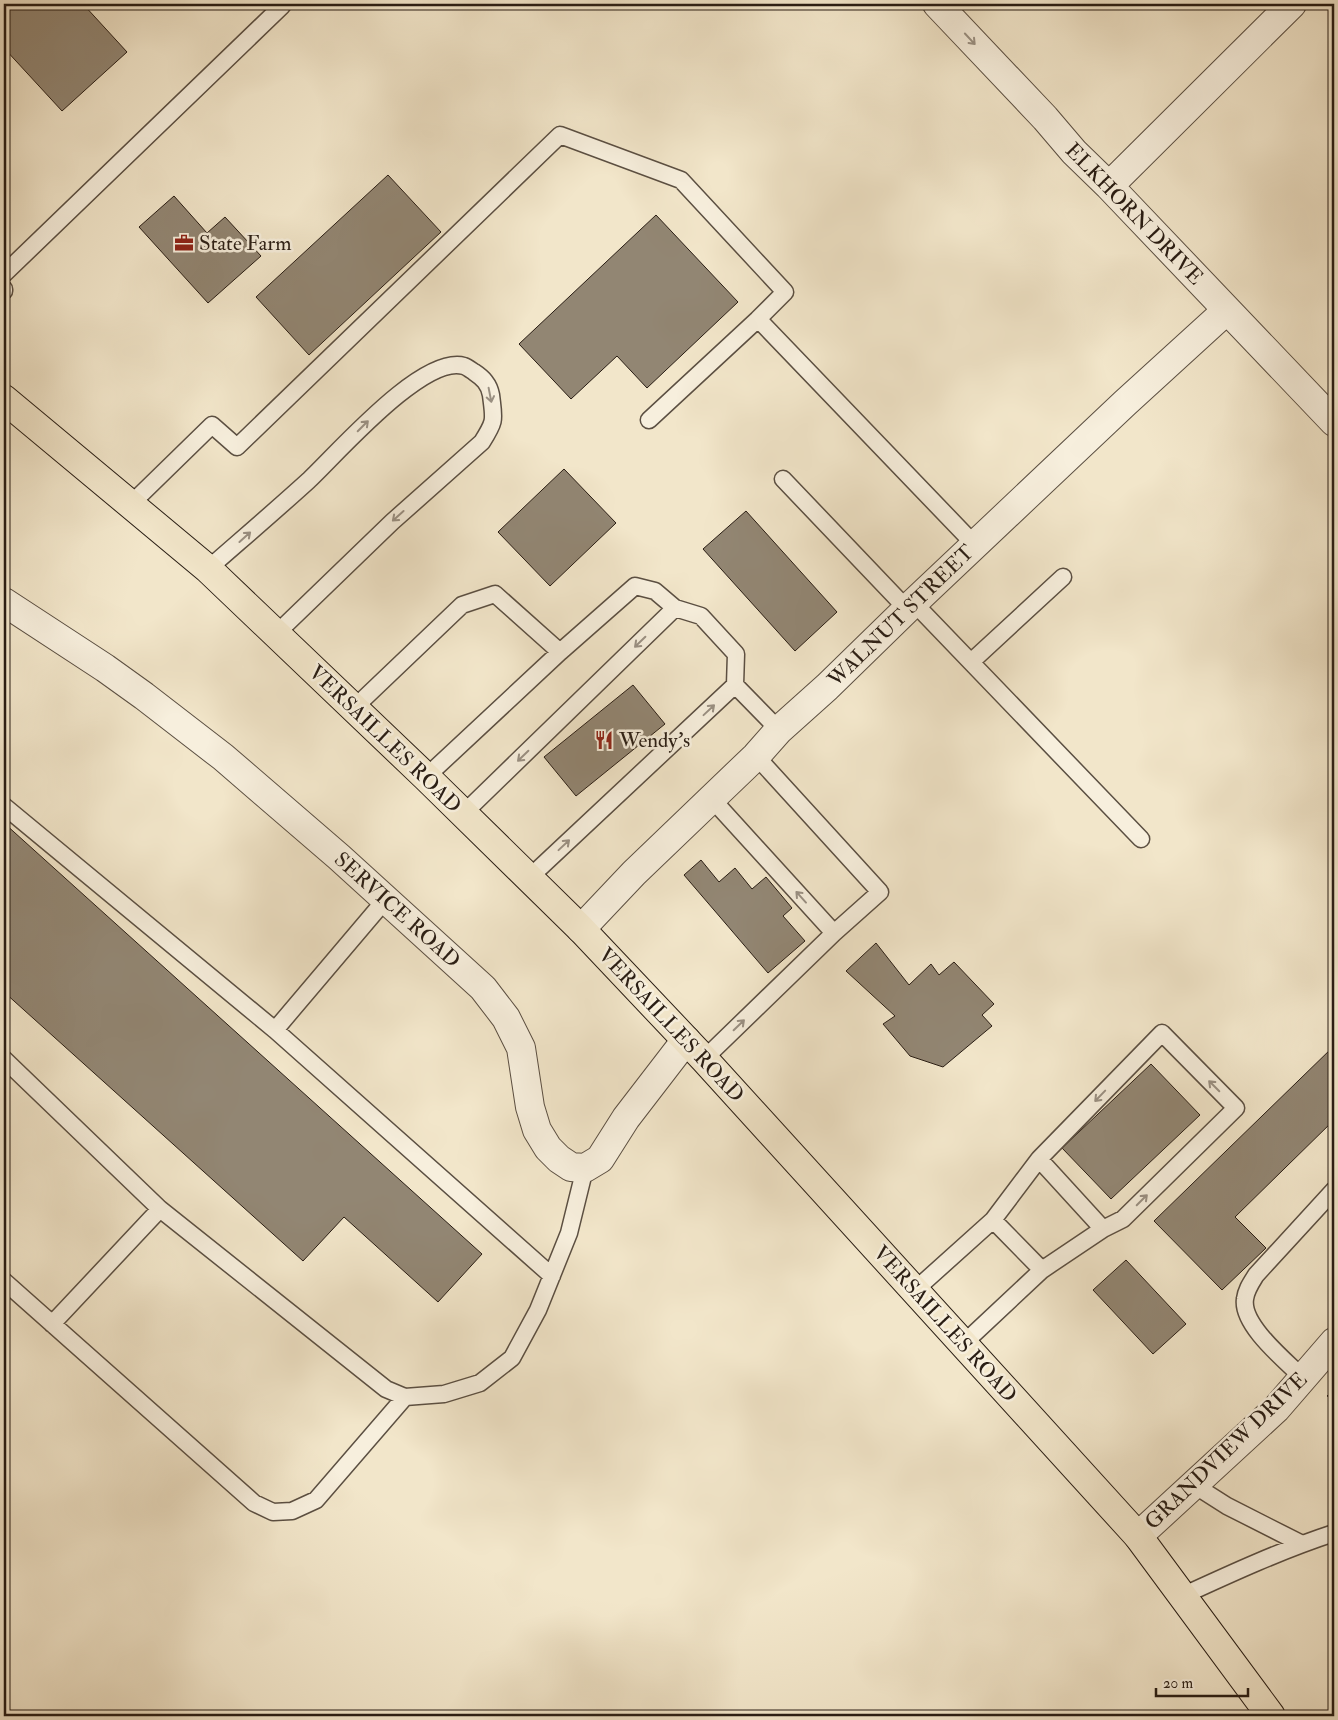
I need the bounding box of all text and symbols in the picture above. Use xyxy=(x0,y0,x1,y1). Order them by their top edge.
one-way arrow xyxy=(964,33,976,45)
street label: ELKHORN DRIVE xyxy=(1059,137,1209,291)
place label: State Farm xyxy=(199,230,291,257)
office icon: State Farm xyxy=(173,232,195,254)
one-way arrow xyxy=(486,387,496,403)
one-way arrow xyxy=(357,420,369,432)
one-way arrow xyxy=(391,510,404,522)
one-way arrow xyxy=(238,531,251,543)
street label: WALNUT STREET xyxy=(821,539,980,694)
one-way arrow xyxy=(634,636,646,648)
street label: VERSAILLES ROAD xyxy=(303,659,467,819)
one-way arrow xyxy=(702,704,715,716)
place label: Wendy's xyxy=(618,727,690,754)
restaurant icon: Wendy's xyxy=(593,729,615,751)
one-way arrow xyxy=(518,749,530,761)
one-way arrow xyxy=(558,839,571,851)
street label: SERVICE ROAD xyxy=(328,846,466,974)
one-way arrow xyxy=(795,890,807,903)
street label: VERSAILLES ROAD xyxy=(592,942,750,1108)
one-way arrow xyxy=(732,1019,745,1031)
one-way arrow xyxy=(1208,1080,1220,1092)
one-way arrow xyxy=(1094,1090,1106,1102)
one-way arrow xyxy=(1136,1194,1148,1206)
street label: VERSAILLES ROAD xyxy=(867,1240,1023,1408)
street label: GRANDVIEW DRIVE xyxy=(1139,1366,1313,1536)
scale bar xyxy=(1156,1665,1248,1697)
text: 20 m xyxy=(1163,1674,1193,1693)

